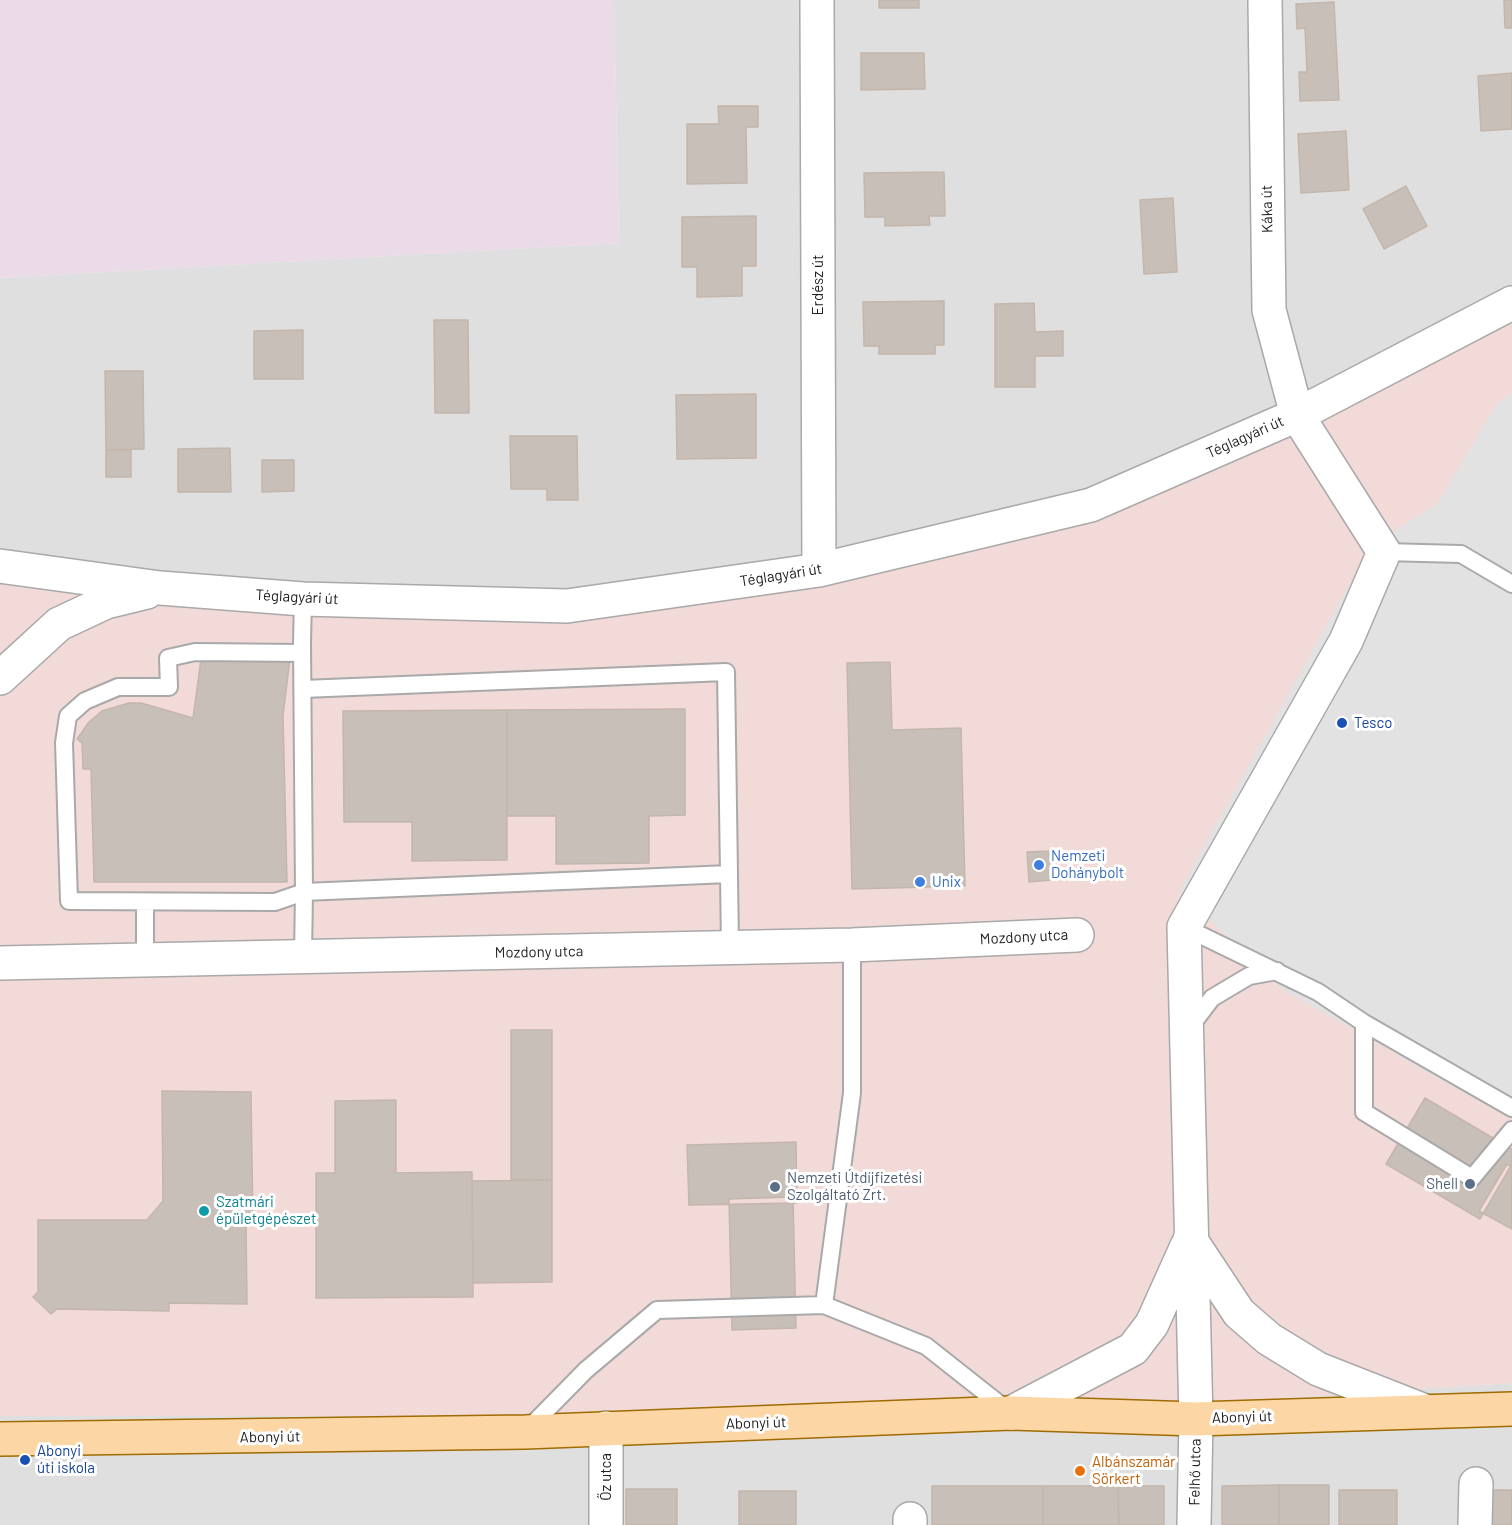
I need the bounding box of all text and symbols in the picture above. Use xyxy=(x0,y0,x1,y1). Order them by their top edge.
street label: Káka út xyxy=(1258,185,1276,233)
street label: Erdész út xyxy=(809,255,827,315)
street label: Téglagyári út xyxy=(1203,412,1287,462)
street label: Téglagyári út xyxy=(739,560,823,590)
street label: Téglagyári út xyxy=(255,586,339,608)
place label: Tesco xyxy=(1354,714,1392,732)
marker: Tesco xyxy=(1335,716,1349,730)
place label: Nemzeti Dohánybolt xyxy=(1051,847,1124,882)
marker: Nemzeti Dohánybolt xyxy=(1032,858,1046,872)
place label: Unix xyxy=(932,873,961,891)
marker: Unix xyxy=(913,875,927,889)
street label: Mozdony utca xyxy=(979,926,1069,948)
street label: Mozdony utca xyxy=(495,942,583,962)
place label: Nemzeti Útdíjfizetési Szolgáltató Zrt. xyxy=(787,1169,922,1204)
place label: Shell xyxy=(1426,1175,1458,1193)
marker: Shell xyxy=(1463,1177,1477,1191)
marker: Nemzeti Útdíjfizetési Szolgáltató Zrt. xyxy=(768,1180,782,1194)
place label: Szatmári épületgépészet xyxy=(216,1193,316,1228)
marker: Szatmári épületgépészet xyxy=(197,1204,211,1218)
street label: Abonyi út xyxy=(1211,1407,1273,1427)
street label: Abonyi út xyxy=(725,1413,787,1433)
street label: Abonyi út xyxy=(240,1427,300,1447)
street label: Felhő utca xyxy=(1185,1438,1205,1506)
place label: Abonyi úti iskola xyxy=(37,1442,95,1477)
marker: Abonyi úti iskola xyxy=(18,1453,32,1467)
street label: Őz utca xyxy=(597,1453,615,1501)
place label: Albánszamár Sörkert xyxy=(1092,1453,1176,1488)
marker: Albánszamár Sörkert xyxy=(1073,1464,1087,1478)

